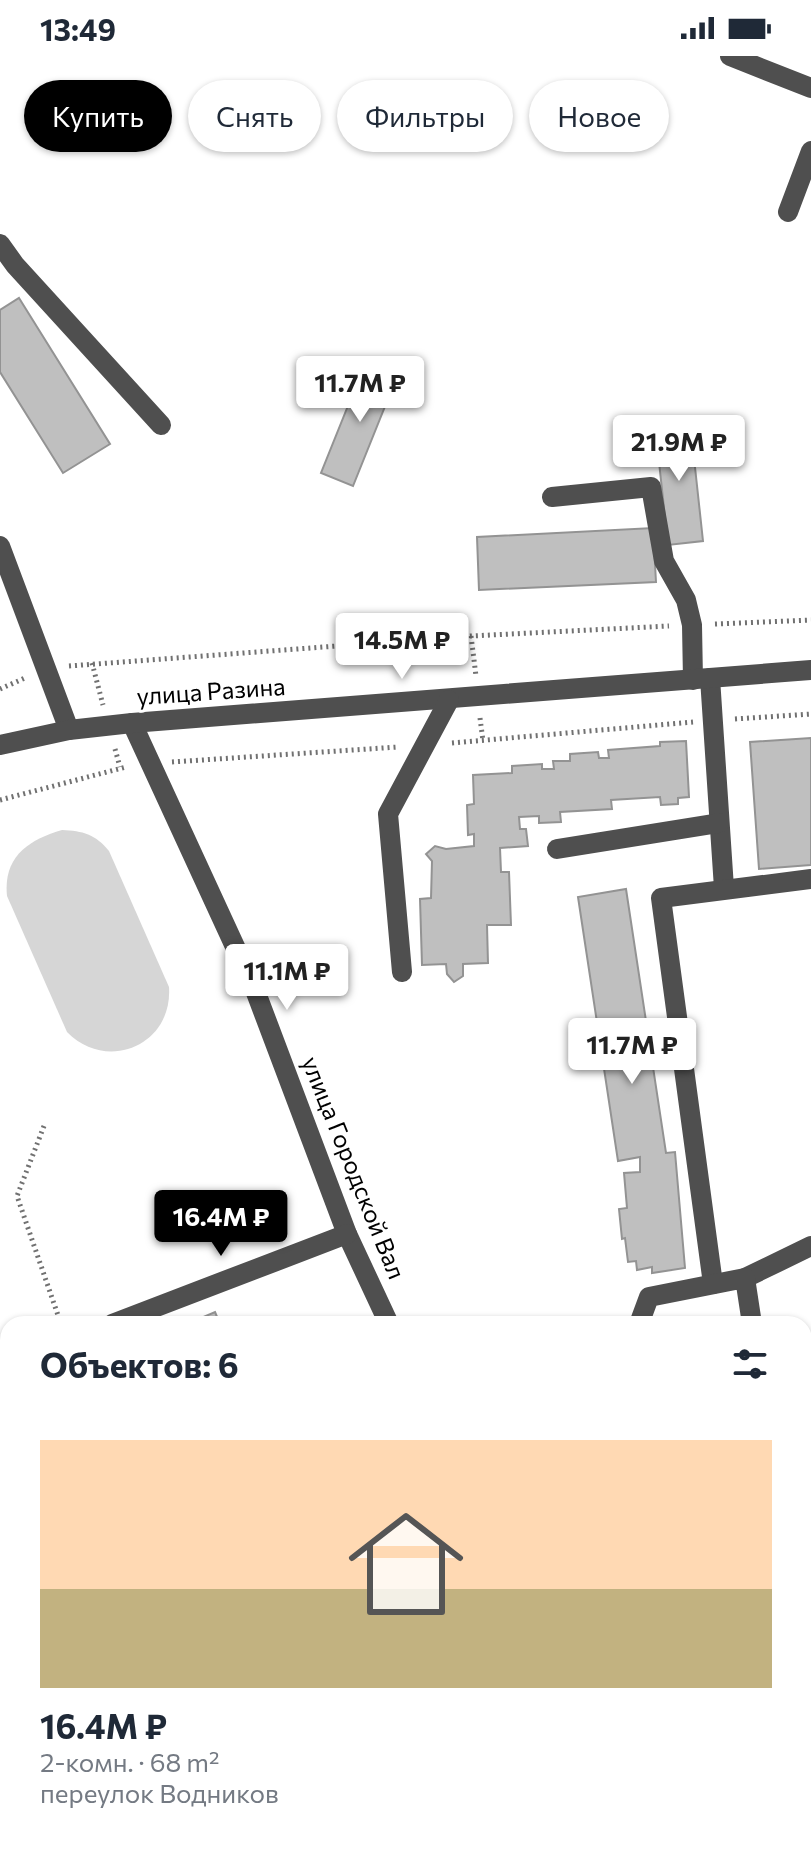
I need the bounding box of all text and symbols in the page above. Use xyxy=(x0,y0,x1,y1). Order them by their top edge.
text: 13:49 xyxy=(40,10,116,47)
chip: Купить xyxy=(24,80,172,152)
chip: Снять xyxy=(188,80,321,152)
chip: Фильтры xyxy=(337,80,513,152)
chip: Новое xyxy=(529,80,669,152)
pin: 11.7M ₽ xyxy=(286,356,434,424)
text: 11.7M ₽ xyxy=(314,366,406,397)
pin: 21.9M ₽ xyxy=(605,415,753,483)
text: 21.9M ₽ xyxy=(631,425,727,456)
pin: 14.5M ₽ xyxy=(328,613,476,681)
text: 14.5M ₽ xyxy=(354,623,450,654)
street label: улица Разина xyxy=(135,671,286,710)
pin: 11.1M ₽ xyxy=(213,944,361,1012)
text: 11.1M ₽ xyxy=(243,954,331,985)
pin: 11.7M ₽ xyxy=(558,1018,706,1086)
text: 11.7M ₽ xyxy=(586,1028,678,1059)
street label: улица Городской Вал xyxy=(297,1052,412,1283)
pin: 16.4M ₽ xyxy=(147,1190,295,1258)
text: 16.4M ₽ xyxy=(172,1200,270,1231)
icon: filters xyxy=(728,1342,772,1386)
text: Объектов: 6 xyxy=(40,1343,239,1385)
icon: home xyxy=(334,1492,478,1636)
text: 16.4M ₽ xyxy=(40,1704,167,1746)
text: 2-комн. · 68 m² xyxy=(40,1746,219,1777)
text: переулок Водников xyxy=(40,1777,279,1808)

